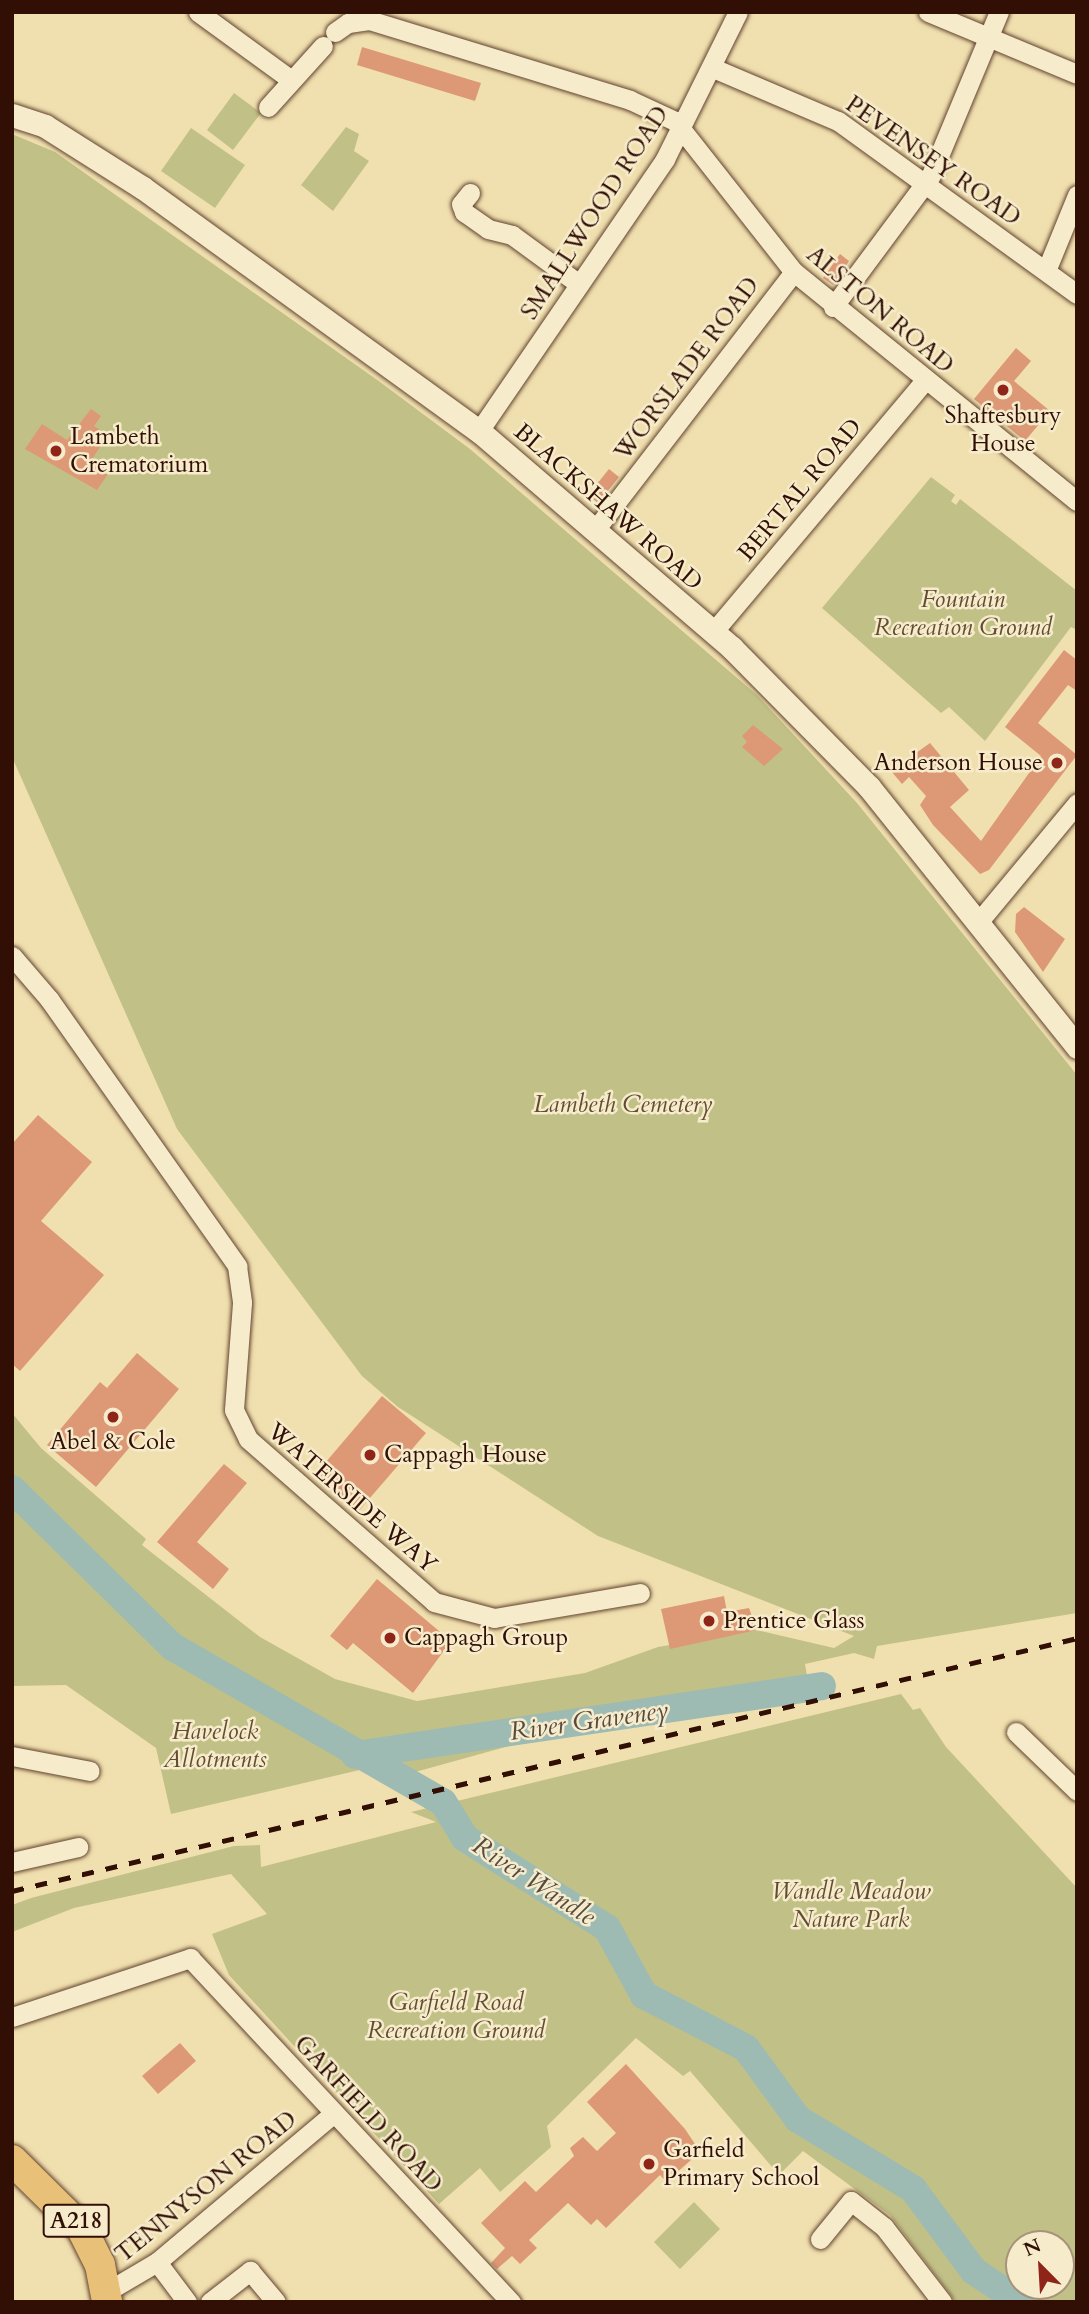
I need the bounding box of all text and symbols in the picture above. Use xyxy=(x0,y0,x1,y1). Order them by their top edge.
street label: PEVENSEY ROAD xyxy=(840,90,1026,232)
street label: SMALLWOOD ROAD xyxy=(515,101,675,325)
street label: ALSTON ROAD xyxy=(801,240,959,380)
street label: WORSLADE ROAD xyxy=(609,272,765,466)
marker: Shaftesbury House xyxy=(995,382,1011,398)
place label: Shaftesbury House xyxy=(945,402,1061,458)
street label: BERTAL ROAD xyxy=(732,413,868,567)
street label: BLACKSHAW ROAD xyxy=(508,417,708,597)
place label: Lambeth Crematorium xyxy=(70,423,208,479)
marker: Lambeth Crematorium xyxy=(48,443,64,459)
park label: Fountain Recreation Ground xyxy=(874,586,1052,642)
place label: Anderson House xyxy=(874,749,1043,777)
marker: Anderson House xyxy=(1049,755,1065,771)
park label: Lambeth Cemetery xyxy=(534,1091,712,1119)
marker: Abel & Cole xyxy=(105,1409,121,1425)
street label: WATERSIDE WAY xyxy=(261,1417,443,1579)
place label: Abel & Cole xyxy=(50,1428,176,1456)
place label: Cappagh House xyxy=(384,1441,547,1469)
marker: Cappagh House xyxy=(362,1447,378,1463)
place label: Prentice Glass xyxy=(723,1607,865,1635)
marker: Prentice Glass xyxy=(701,1613,717,1629)
place label: Cappagh Group xyxy=(404,1624,568,1652)
marker: Cappagh Group xyxy=(382,1630,398,1646)
water label: River Graveney xyxy=(508,1694,670,1748)
park label: Havelock Allotments xyxy=(163,1718,267,1774)
water label: River Wandle xyxy=(467,1830,601,1932)
park label: Wandle Meadow Nature Park xyxy=(771,1878,931,1934)
park label: Garfield Road Recreation Ground xyxy=(367,1989,545,2045)
street label: GARFIELD ROAD xyxy=(288,2030,448,2198)
street label: TENNYSON ROAD xyxy=(110,2105,302,2269)
place label: Garfield Primary School xyxy=(663,2136,819,2192)
marker: Garfield Primary School xyxy=(641,2156,657,2172)
road number: A218 xyxy=(41,2202,111,2240)
north arrow xyxy=(1005,2230,1075,2300)
text: N xyxy=(1019,2232,1045,2263)

